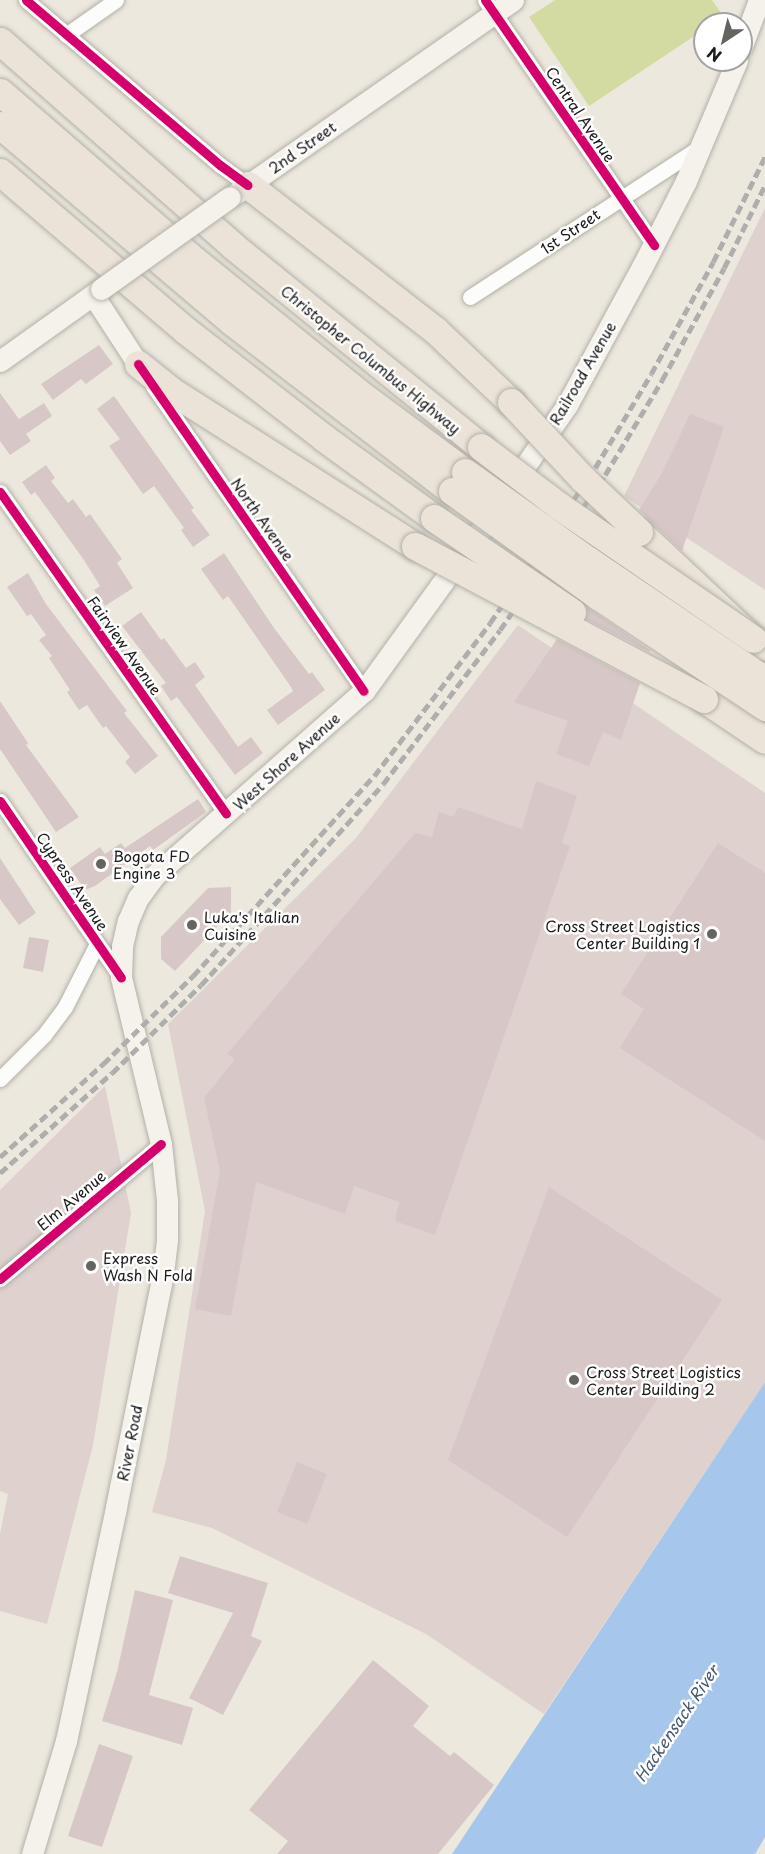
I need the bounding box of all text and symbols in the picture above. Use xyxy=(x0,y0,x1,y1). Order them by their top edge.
north arrow xyxy=(693,12,753,72)
text: N xyxy=(702,42,726,69)
street label: Central Avenue xyxy=(543,63,619,165)
street label: 2nd Street xyxy=(265,117,339,177)
street label: 1st Street xyxy=(536,204,604,258)
street label: Christopher Columbus Highway xyxy=(277,281,465,437)
street label: Railroad Avenue xyxy=(545,318,619,428)
street label: North Avenue xyxy=(228,474,298,564)
street label: Fairview Avenue xyxy=(84,592,166,698)
street label: West Shore Avenue xyxy=(229,708,343,814)
street label: Cypress Avenue xyxy=(34,829,112,933)
place label: Bogota FD Engine 3 xyxy=(113,846,190,881)
marker: Bogota FD Engine 3 xyxy=(94,857,108,871)
place label: Luka's Italian Cuisine xyxy=(204,907,299,942)
place label: Cross Street Logistics Center Building 1 xyxy=(544,916,700,951)
marker: Luka's Italian Cuisine xyxy=(185,918,199,932)
marker: Cross Street Logistics Center Building 1 xyxy=(705,927,719,941)
street label: Elm Avenue xyxy=(34,1166,108,1234)
place label: Express Wash N Fold xyxy=(103,1248,193,1283)
marker: Express Wash N Fold xyxy=(84,1259,98,1273)
place label: Cross Street Logistics Center Building 2 xyxy=(586,1362,742,1397)
marker: Cross Street Logistics Center Building 2 xyxy=(567,1373,581,1387)
street label: River Road xyxy=(113,1403,145,1483)
water label: Hackensack River xyxy=(630,1661,722,1785)

